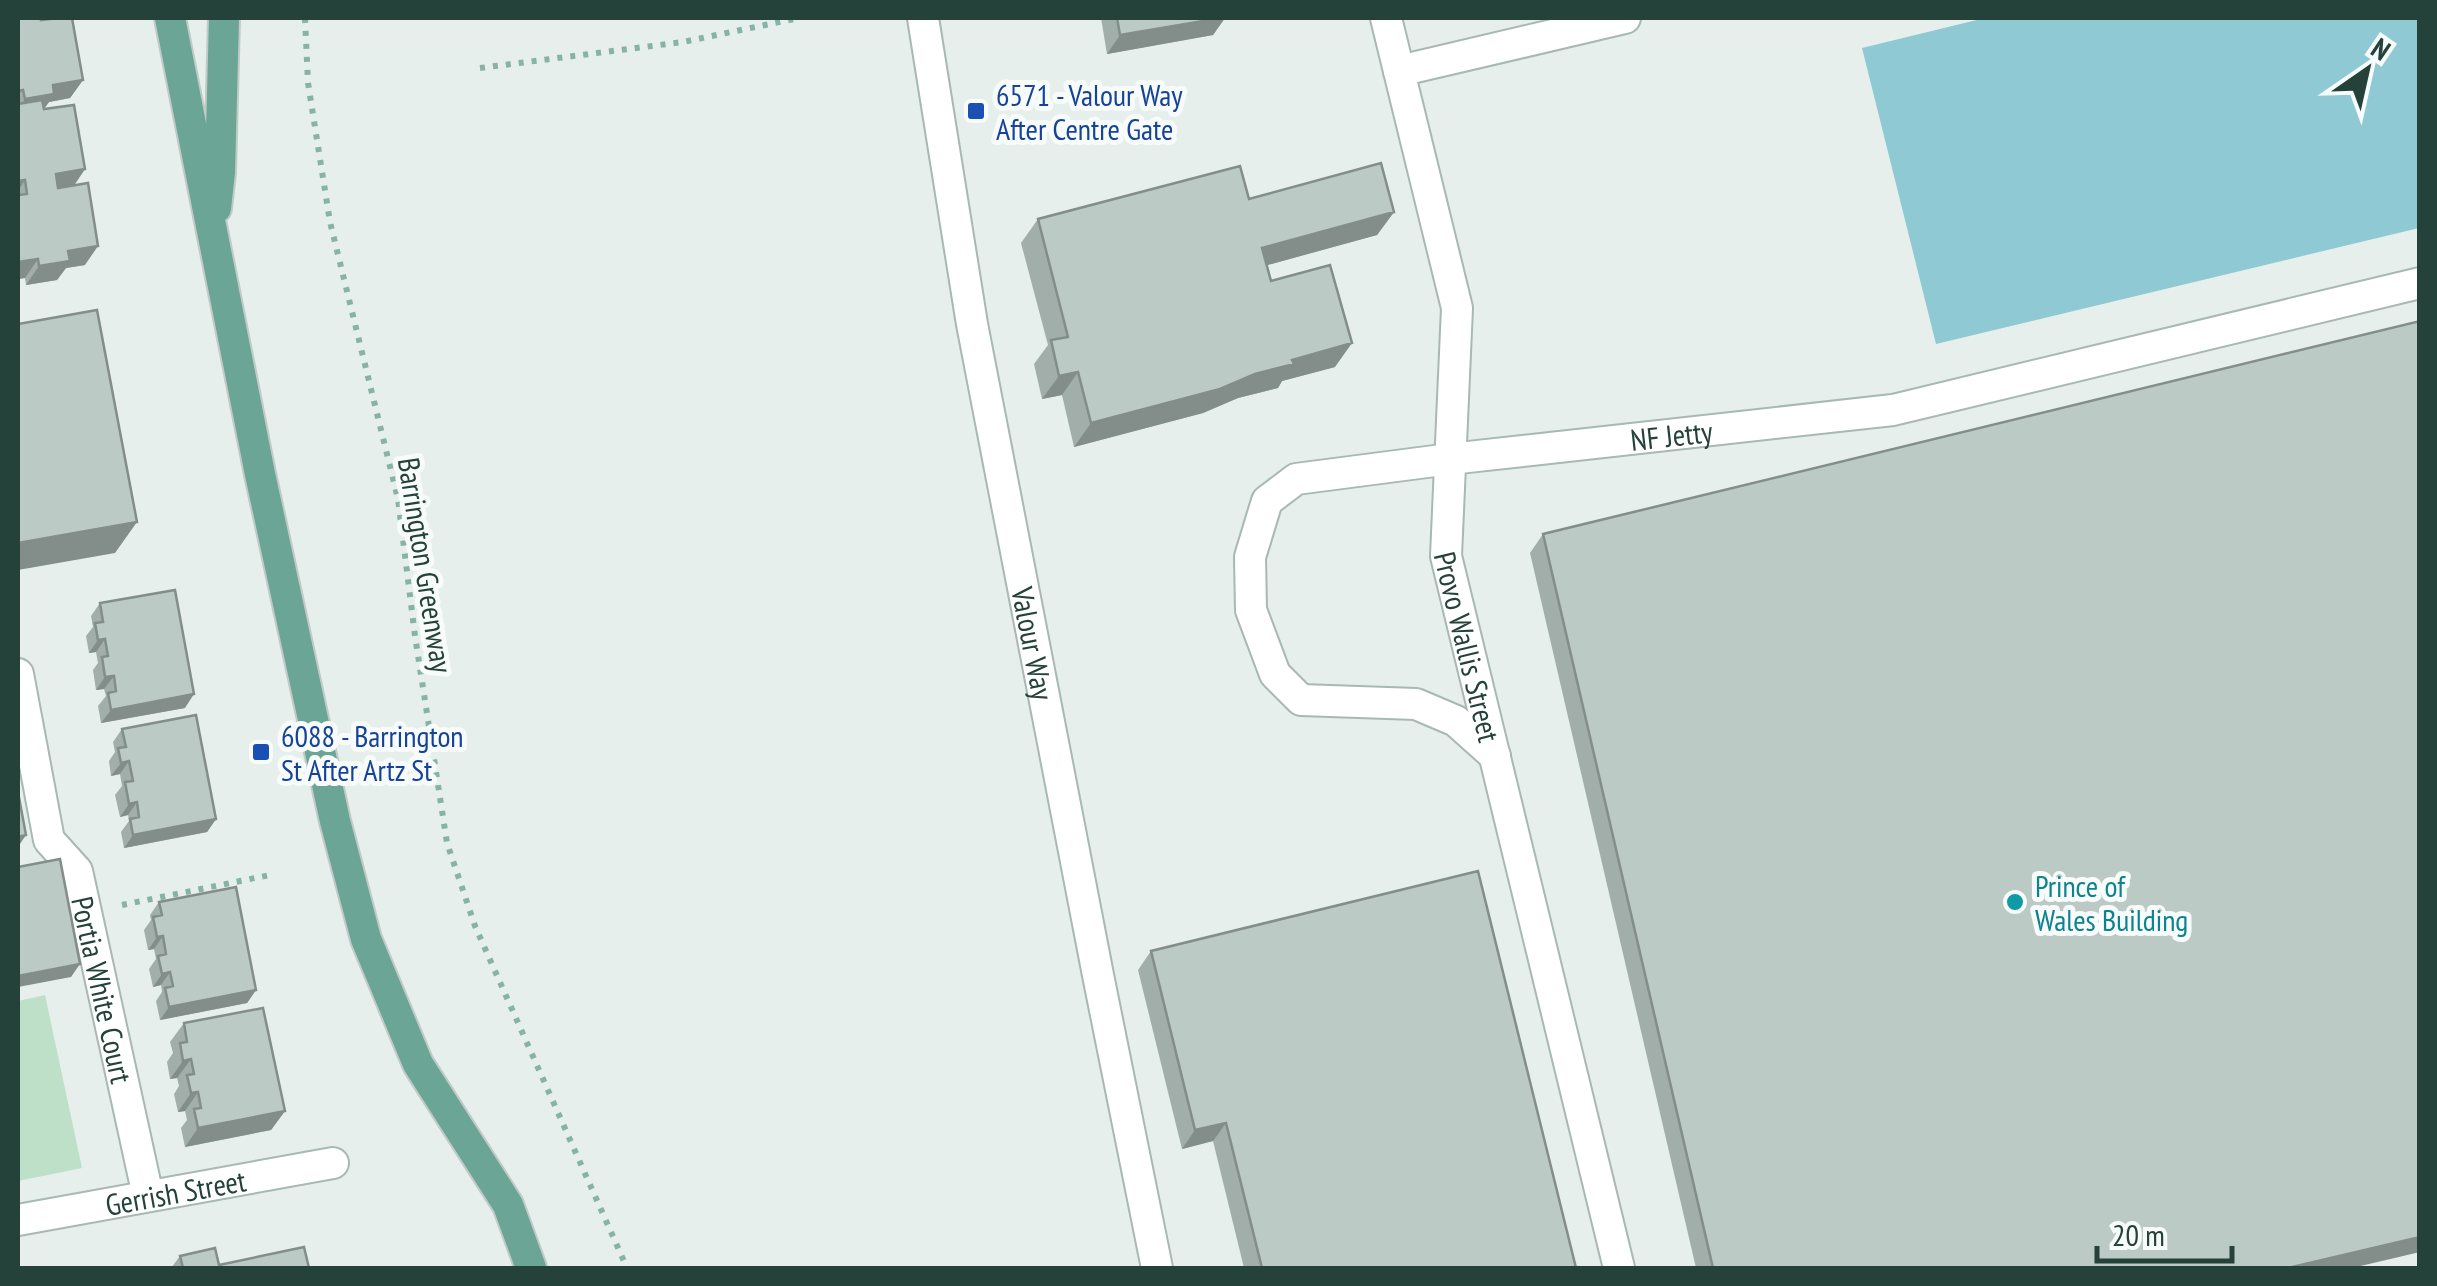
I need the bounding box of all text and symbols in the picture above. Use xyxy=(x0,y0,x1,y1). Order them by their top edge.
north arrow xyxy=(2317,20,2417,120)
text: N xyxy=(2365,29,2398,68)
place label: 6571 - Valour Way After Centre Gate xyxy=(996,75,1183,148)
marker: 6571 - Valour Way After Centre Gate xyxy=(965,100,987,122)
street label: NF Jetty xyxy=(1628,411,1715,458)
street label: Barrington Greenway xyxy=(390,455,462,676)
street label: Provo Wallis Street xyxy=(1426,547,1510,746)
street label: Valour Way xyxy=(1004,582,1064,704)
place label: 6088 - Barrington St After Artz St xyxy=(281,716,464,789)
marker: 6088 - Barrington St After Artz St xyxy=(250,741,272,763)
place label: Prince of Wales Building xyxy=(2035,866,2188,939)
marker: Prince of Wales Building xyxy=(2004,891,2026,913)
street label: Portia White Court xyxy=(64,893,142,1087)
street label: Gerrish Street xyxy=(102,1160,250,1223)
scale bar xyxy=(2097,1201,2232,1263)
text: 20 m xyxy=(2112,1215,2165,1254)

